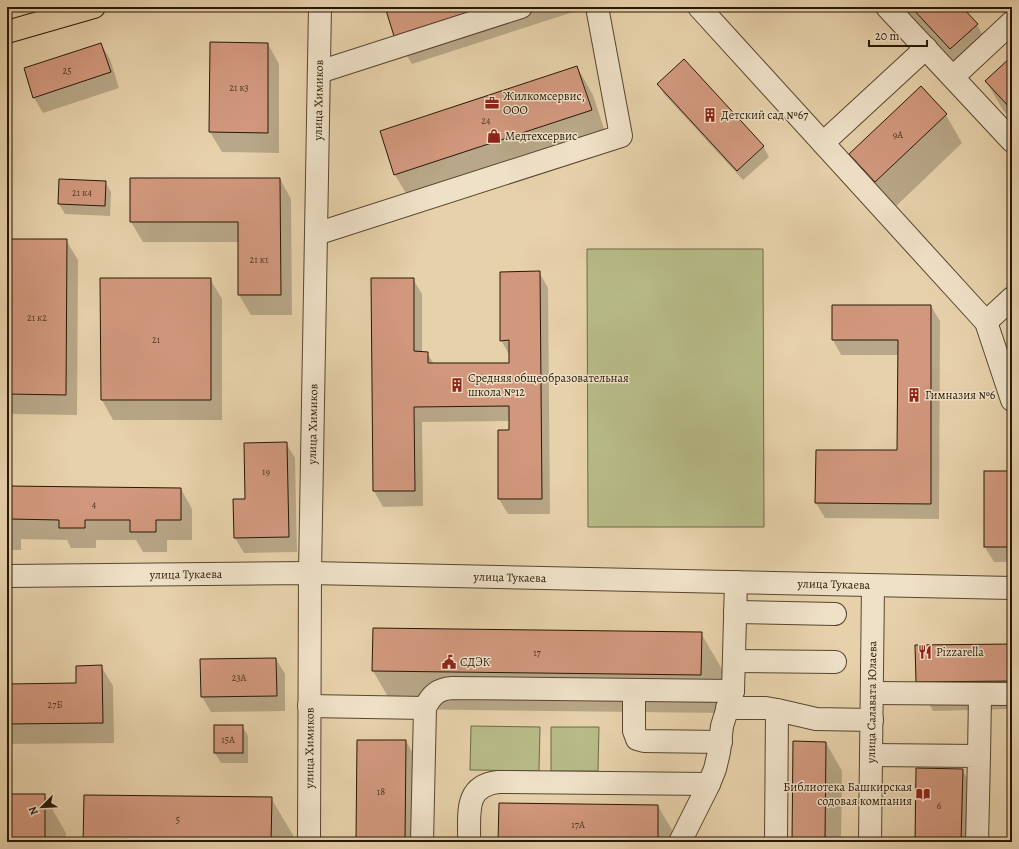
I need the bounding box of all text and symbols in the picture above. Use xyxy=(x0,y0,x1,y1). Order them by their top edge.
scale bar xyxy=(869,22,927,48)
text: 20 m xyxy=(875,28,899,44)
street label: улица Химиков xyxy=(310,59,327,142)
house number: 25 xyxy=(62,64,72,77)
house number: 21 к3 xyxy=(229,81,249,94)
place label: Жилкомсервис, ООО xyxy=(503,88,585,118)
office icon: Жилкомсервис, ООО xyxy=(484,95,500,111)
building icon: Детский сад №67 xyxy=(702,107,718,123)
place label: Детский сад №67 xyxy=(721,107,809,123)
house number: 24 xyxy=(481,114,491,127)
shop icon: Медтехсервис xyxy=(486,128,502,144)
place label: Медтехсервис xyxy=(505,128,577,144)
house number: 9А xyxy=(893,128,903,141)
house number: 21 к4 xyxy=(72,186,92,199)
house number: 21 к1 xyxy=(250,253,269,266)
house number: 21 к2 xyxy=(27,311,47,324)
house number: 21 xyxy=(152,333,161,346)
place label: Средняя общеобразовательная школа №12 xyxy=(468,370,629,400)
building icon: Средняя общеобразовательная школа №12 xyxy=(449,377,465,393)
street label: улица Химиков xyxy=(304,383,321,466)
building icon: Гимназия №6 xyxy=(906,387,922,403)
place label: Гимназия №6 xyxy=(925,387,996,403)
house number: 19 xyxy=(262,465,270,478)
house number: 4 xyxy=(92,498,97,511)
street label: улица Тукаева xyxy=(149,566,223,583)
street label: улица Тукаева xyxy=(472,568,547,586)
street label: улица Тукаева xyxy=(796,575,871,593)
street label: улица Салавата Юлаева xyxy=(863,640,880,764)
restaurant icon: Pizzarella xyxy=(917,644,933,660)
place label: Pizzarella xyxy=(936,644,984,660)
house number: 17 xyxy=(533,646,542,659)
public building icon: СДЭК xyxy=(441,654,457,670)
place label: СДЭК xyxy=(460,654,491,670)
house number: 23А xyxy=(232,671,247,684)
house number: 27Б xyxy=(48,698,62,711)
street label: улица Химиков xyxy=(301,707,318,789)
house number: 15А xyxy=(221,733,235,746)
place label: Библиотека Башкирская содовая компания xyxy=(783,779,912,809)
house number: 18 xyxy=(377,785,385,798)
library icon: Библиотека Башкирская содовая компания xyxy=(915,786,931,802)
north arrow xyxy=(22,787,62,827)
house number: 6 xyxy=(937,799,942,812)
text: N xyxy=(25,804,42,818)
house number: 5 xyxy=(176,813,180,826)
house number: 17А xyxy=(571,818,585,831)

